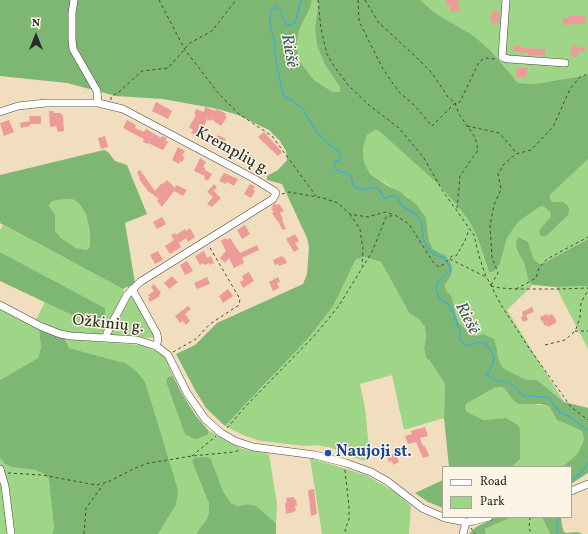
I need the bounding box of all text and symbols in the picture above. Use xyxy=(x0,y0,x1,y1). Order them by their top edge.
north arrow xyxy=(16,16,56,56)
text: N xyxy=(32,16,40,31)
water label: Riešė xyxy=(275,33,301,69)
street label: Kremplių g. xyxy=(191,124,273,180)
water label: Riešė xyxy=(449,299,483,339)
street label: Ožkinių g. xyxy=(71,312,145,338)
place label: Naujoji st. xyxy=(336,443,412,463)
marker: Naujoji st. xyxy=(323,448,333,458)
legend xyxy=(442,466,572,518)
text: Road xyxy=(480,474,507,490)
text: Park xyxy=(480,494,505,510)

